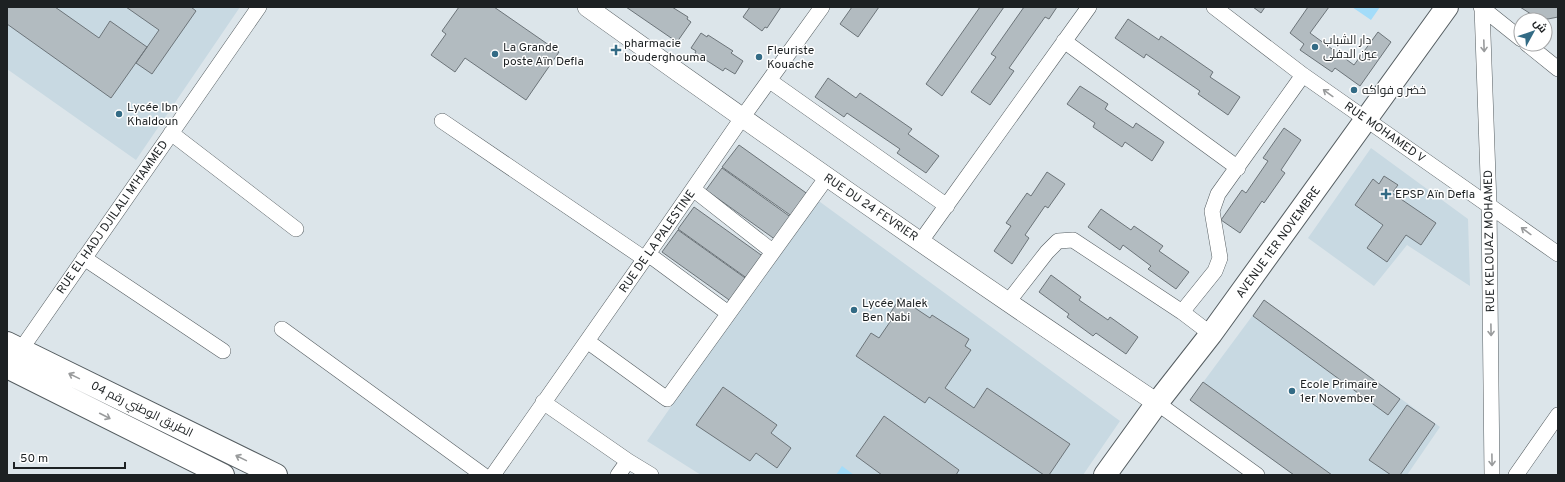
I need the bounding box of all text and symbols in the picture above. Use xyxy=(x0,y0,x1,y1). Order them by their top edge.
north arrow xyxy=(1513,12,1553,52)
text: ش xyxy=(1530,16,1550,36)
place label: دار الشباب عين الدفلى xyxy=(1323,33,1378,63)
place label: pharmacie bouderghouma xyxy=(624,36,706,66)
one-way arrow xyxy=(1480,39,1487,52)
place label: La Grande poste Aïn Defla xyxy=(503,40,584,70)
marker: دار الشباب عين الدفلى xyxy=(1310,42,1320,52)
place label: Fleuriste Kouache xyxy=(767,43,814,73)
marker: pharmacie bouderghouma xyxy=(611,45,621,55)
marker: La Grande poste Aïn Defla xyxy=(490,49,500,59)
marker: Fleuriste Kouache xyxy=(754,52,764,62)
place label: خضر و فواكه xyxy=(1362,83,1426,99)
marker: خضر و فواكه xyxy=(1349,85,1359,95)
one-way arrow xyxy=(1323,89,1334,97)
street label: RUE MOHAMED V xyxy=(1341,99,1428,167)
place label: Lycée Ibn Khaldoun xyxy=(127,100,178,130)
marker: Lycée Ibn Khaldoun xyxy=(114,109,124,119)
street label: RUE EL HADJ DJILALI M'HAMMED xyxy=(53,138,172,298)
street label: RUE DU 24 FEVRIER xyxy=(820,170,921,245)
street label: RUE KELOUAZ MOHAMED xyxy=(1481,170,1499,312)
street label: AVENUE 1ER NOVEMBRE xyxy=(1233,183,1325,302)
street label: RUE DE LA PALESTINE xyxy=(616,187,700,296)
place label: EPSP Aïn Defla xyxy=(1395,187,1475,203)
marker: EPSP Aïn Defla xyxy=(1380,188,1392,200)
one-way arrow xyxy=(1521,227,1532,235)
place label: Lycée Malek Ben Nabi xyxy=(862,296,928,326)
marker: Lycée Malek Ben Nabi xyxy=(849,305,859,315)
one-way arrow xyxy=(1487,323,1495,336)
one-way arrow xyxy=(69,372,81,379)
place label: Ecole Primaire 1er November xyxy=(1300,377,1378,407)
street label: الطريق الوطني رقم 04 xyxy=(87,378,195,442)
marker: Ecole Primaire 1er November xyxy=(1287,386,1297,396)
one-way arrow xyxy=(98,413,110,420)
scale bar xyxy=(14,444,125,470)
text: 50 m xyxy=(20,451,48,467)
one-way arrow xyxy=(1488,453,1496,466)
one-way arrow xyxy=(236,454,248,461)

